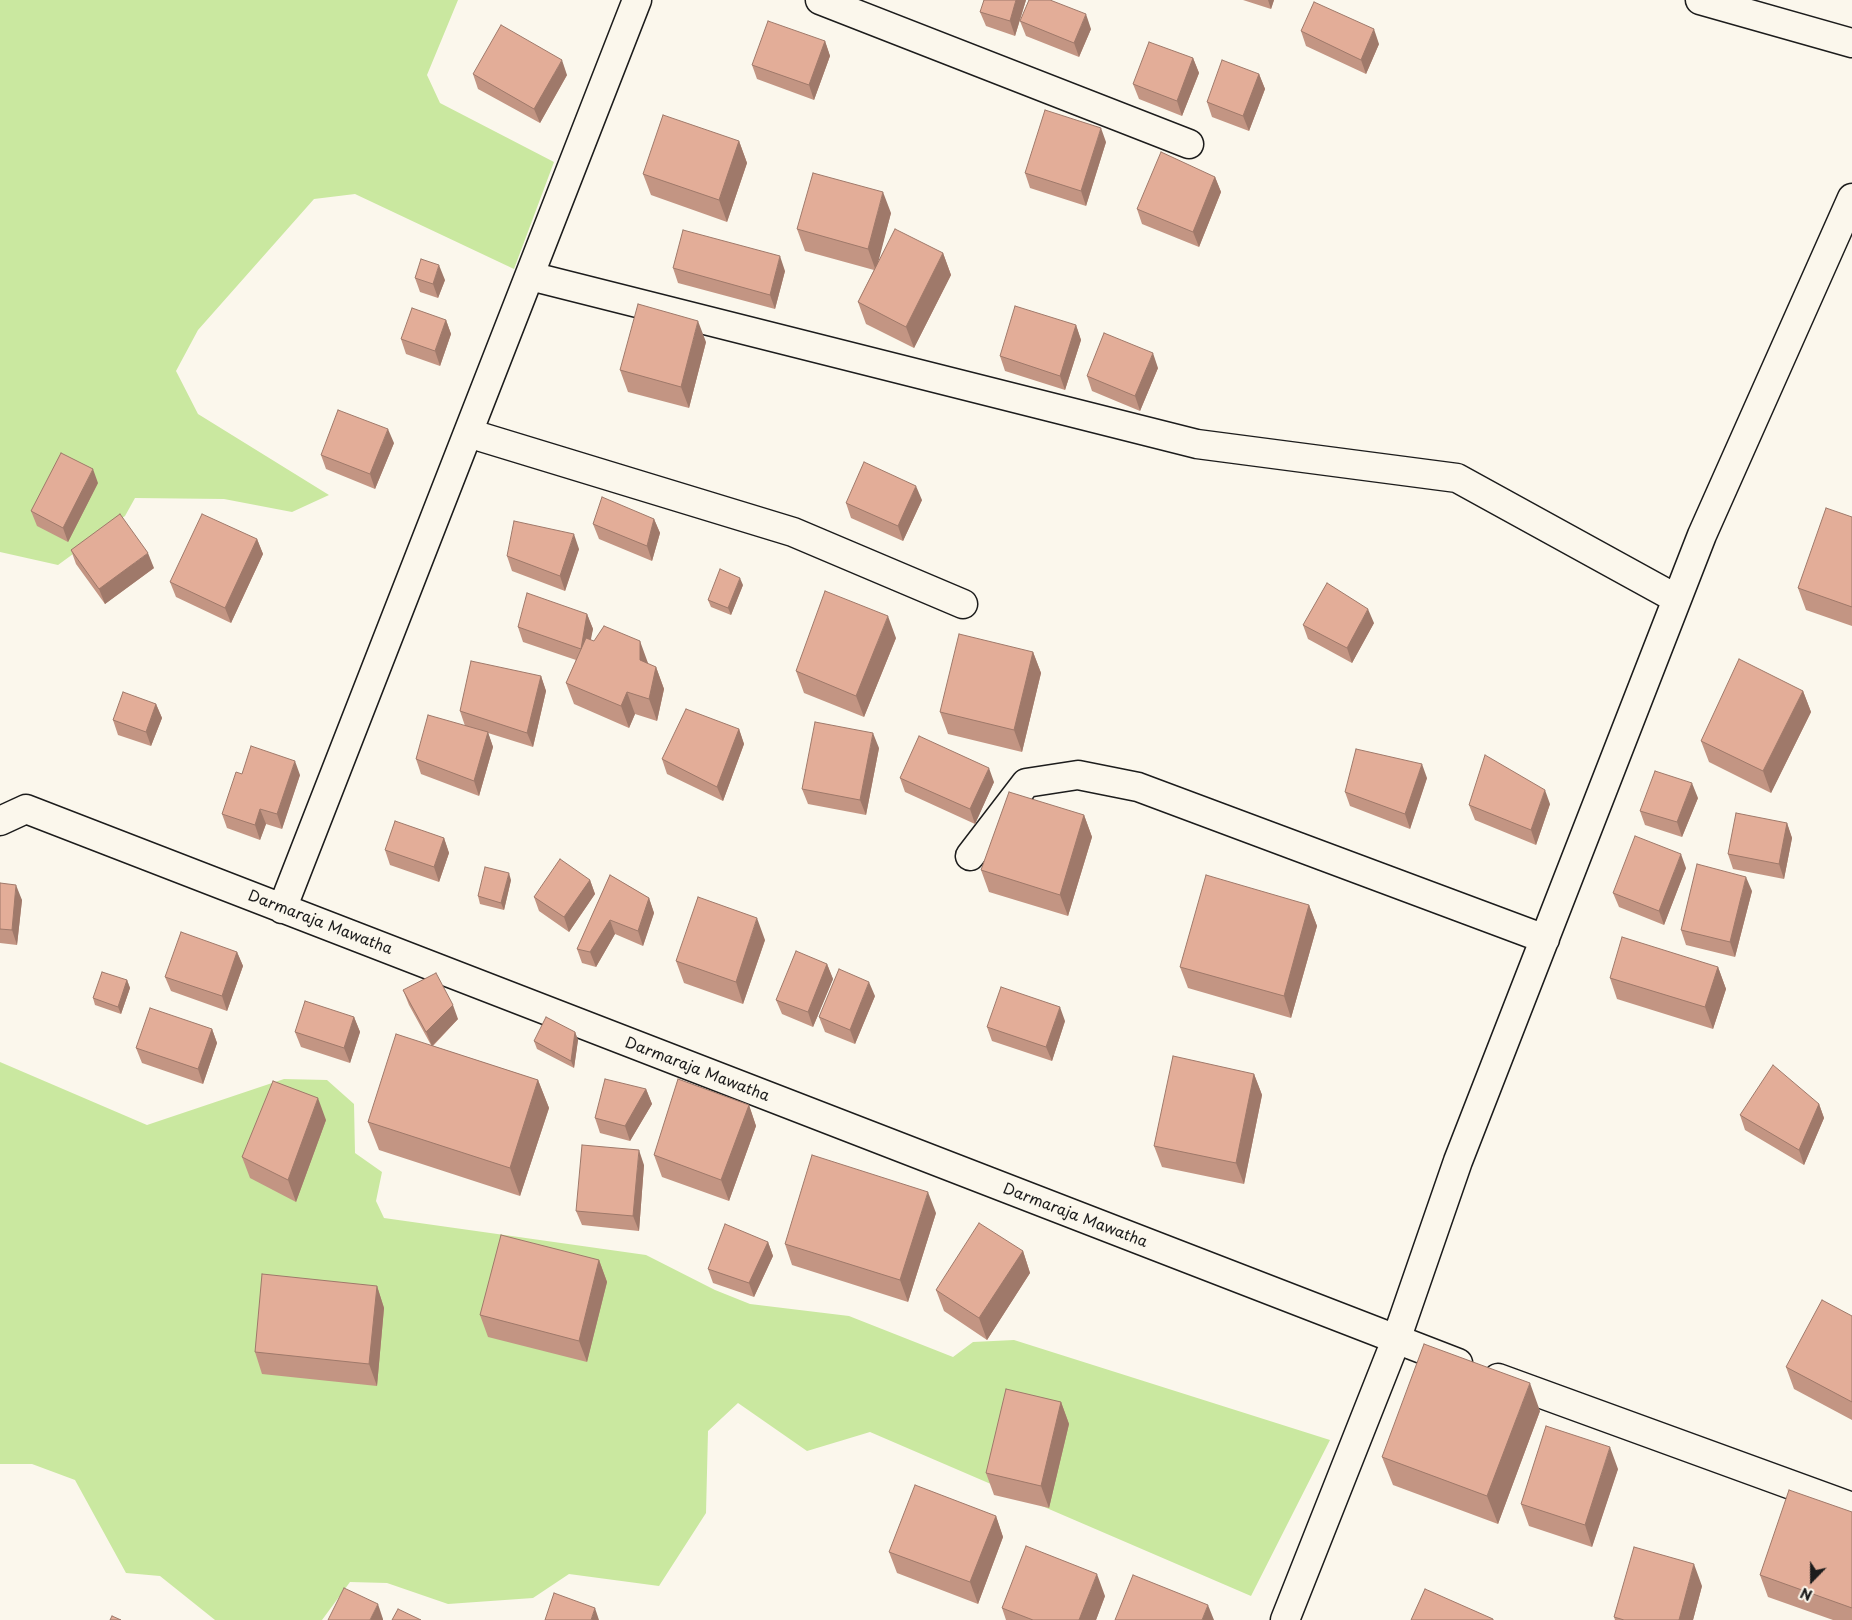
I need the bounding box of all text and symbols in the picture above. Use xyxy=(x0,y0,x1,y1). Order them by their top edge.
street label: Darmaraja Mawatha xyxy=(245,887,395,959)
street label: Darmaraja Mawatha xyxy=(622,1034,772,1106)
street label: Darmaraja Mawatha xyxy=(1000,1180,1150,1252)
north arrow xyxy=(1787,1555,1837,1605)
text: N xyxy=(1797,1583,1815,1606)

